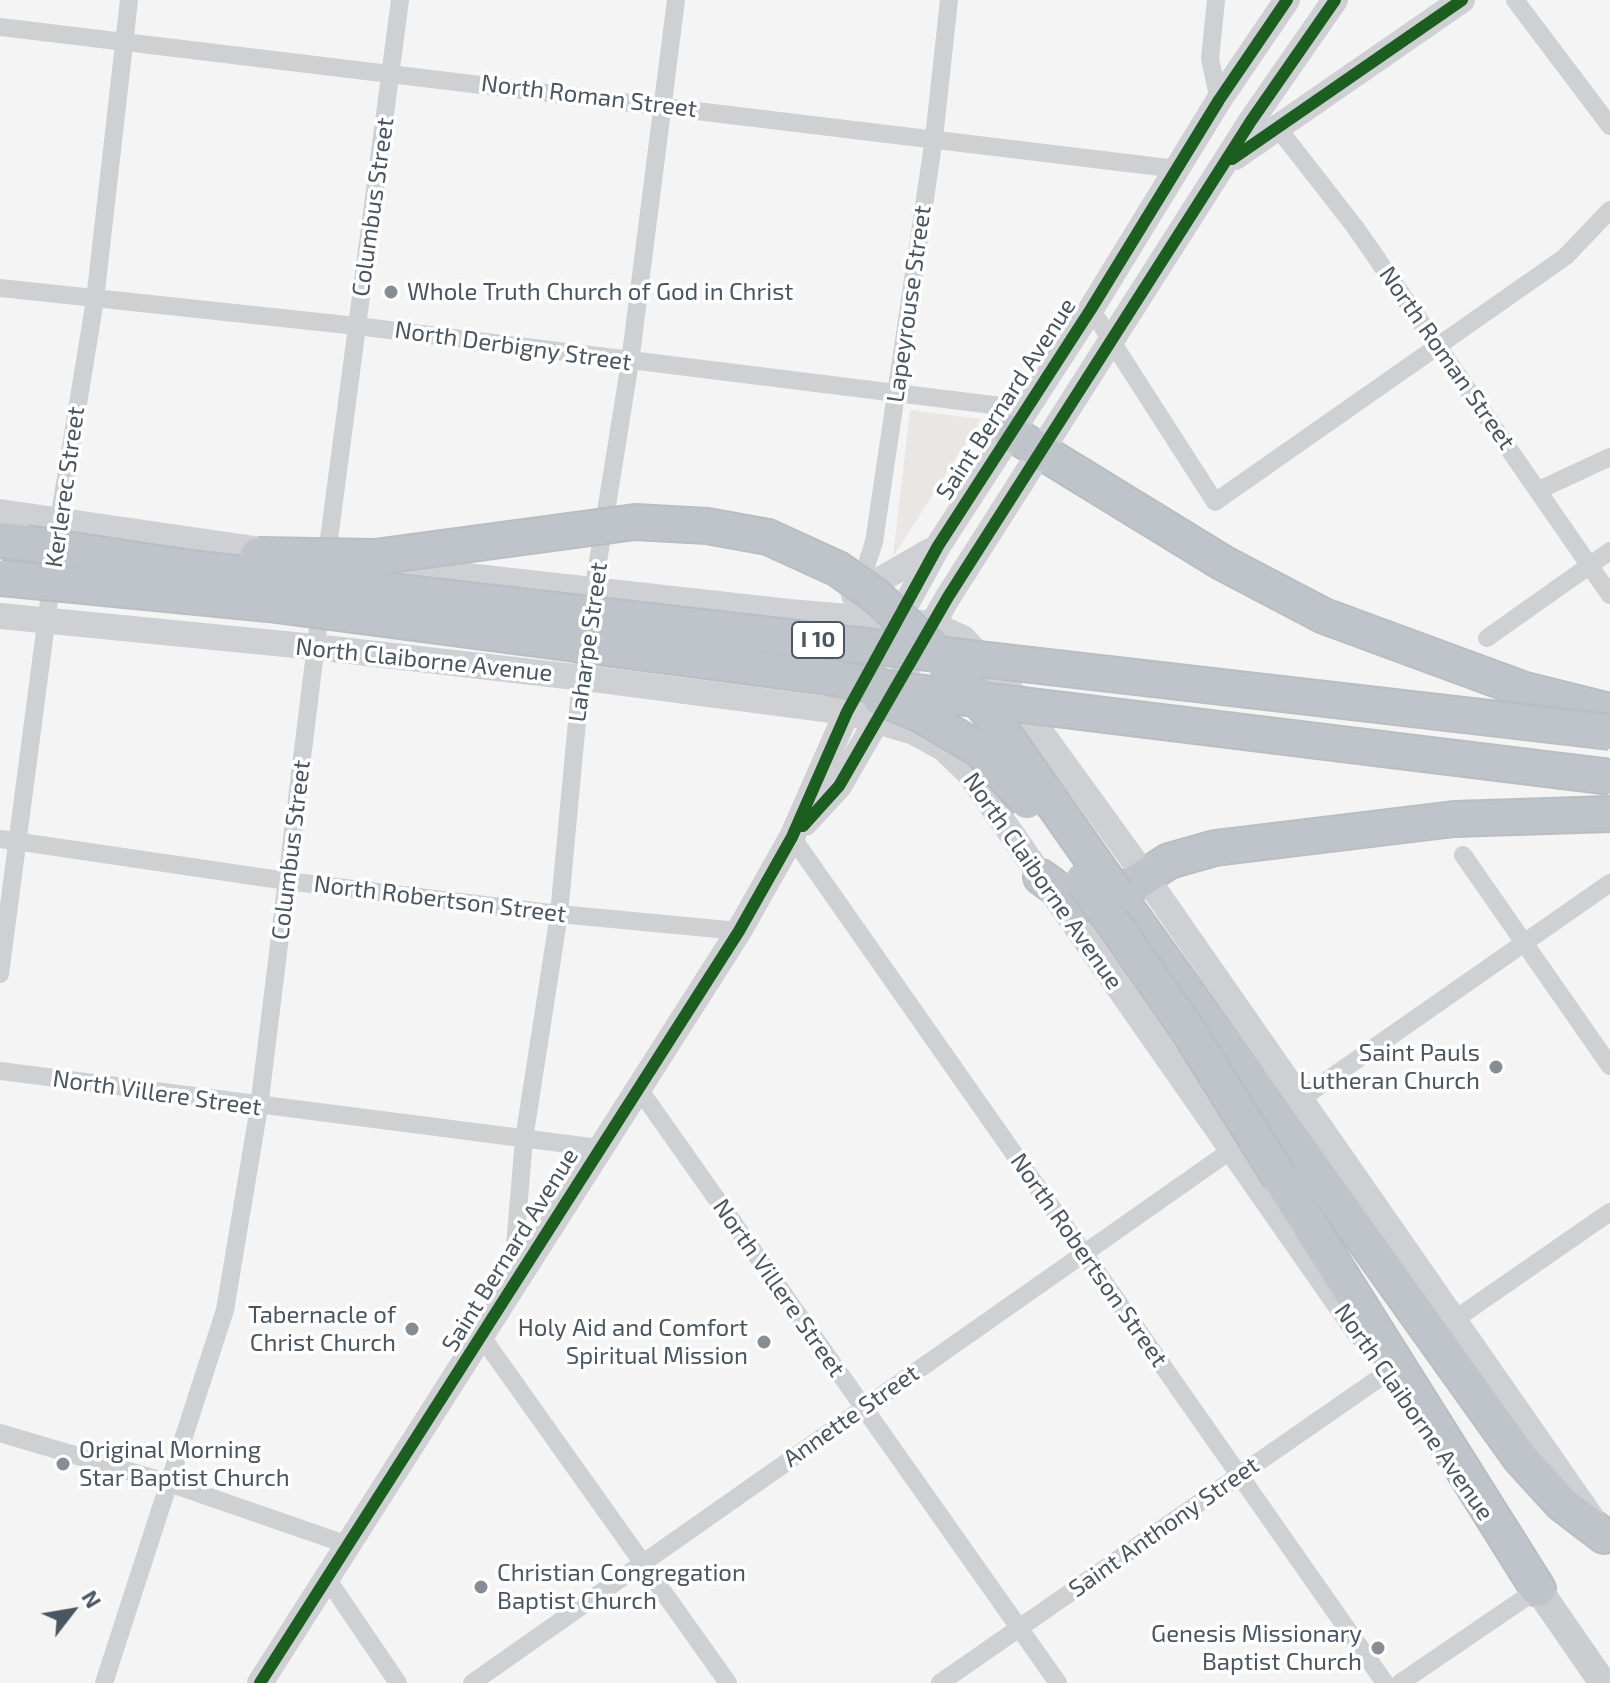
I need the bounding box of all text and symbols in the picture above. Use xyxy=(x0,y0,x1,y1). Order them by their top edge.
street label: North Roman Street xyxy=(479,68,699,124)
street label: Columbus Street xyxy=(346,116,400,298)
street label: Lapeyrouse Street xyxy=(881,204,937,404)
street label: North Roman Street xyxy=(1373,261,1521,455)
place label: Whole Truth Church of God in Christ xyxy=(407,278,793,306)
marker: Whole Truth Church of God in Christ xyxy=(382,283,400,301)
street label: Saint Bernard Avenue xyxy=(930,293,1082,505)
street label: North Derbigny Street xyxy=(393,315,633,377)
street label: Kerlerec Street xyxy=(39,405,91,569)
street label: Laharpe Street xyxy=(563,560,613,724)
road number: I 10 xyxy=(792,622,844,658)
street label: North Claiborne Avenue xyxy=(294,632,554,688)
street label: Columbus Street xyxy=(266,759,316,941)
street label: North Claiborne Avenue xyxy=(957,767,1129,995)
street label: North Robertson Street xyxy=(312,869,568,929)
place label: Saint Pauls Lutheran Church xyxy=(1300,1039,1480,1095)
marker: Saint Pauls Lutheran Church xyxy=(1487,1058,1505,1076)
street label: North Villere Street xyxy=(51,1064,263,1122)
street label: Saint Bernard Avenue xyxy=(436,1143,584,1357)
street label: North Robertson Street xyxy=(1004,1148,1174,1372)
street label: North Villere Street xyxy=(707,1193,851,1383)
street label: North Claiborne Avenue xyxy=(1328,1298,1500,1526)
place label: Tabernacle of Christ Church xyxy=(248,1301,396,1357)
place label: Holy Aid and Comfort Spiritual Mission xyxy=(518,1314,748,1370)
marker: Tabernacle of Christ Church xyxy=(403,1320,421,1338)
marker: Holy Aid and Comfort Spiritual Mission xyxy=(755,1333,773,1351)
street label: Annette Street xyxy=(778,1359,924,1473)
place label: Original Morning Star Baptist Church xyxy=(79,1436,290,1492)
street label: Saint Anthony Street xyxy=(1063,1451,1265,1603)
marker: Original Morning Star Baptist Church xyxy=(54,1455,72,1473)
place label: Christian Congregation Baptist Church xyxy=(497,1559,746,1615)
north arrow xyxy=(32,1571,112,1651)
marker: Christian Congregation Baptist Church xyxy=(472,1578,490,1596)
text: N xyxy=(77,1585,108,1612)
place label: Genesis Missionary Baptist Church xyxy=(1151,1620,1362,1676)
marker: Genesis Missionary Baptist Church xyxy=(1369,1639,1387,1657)

